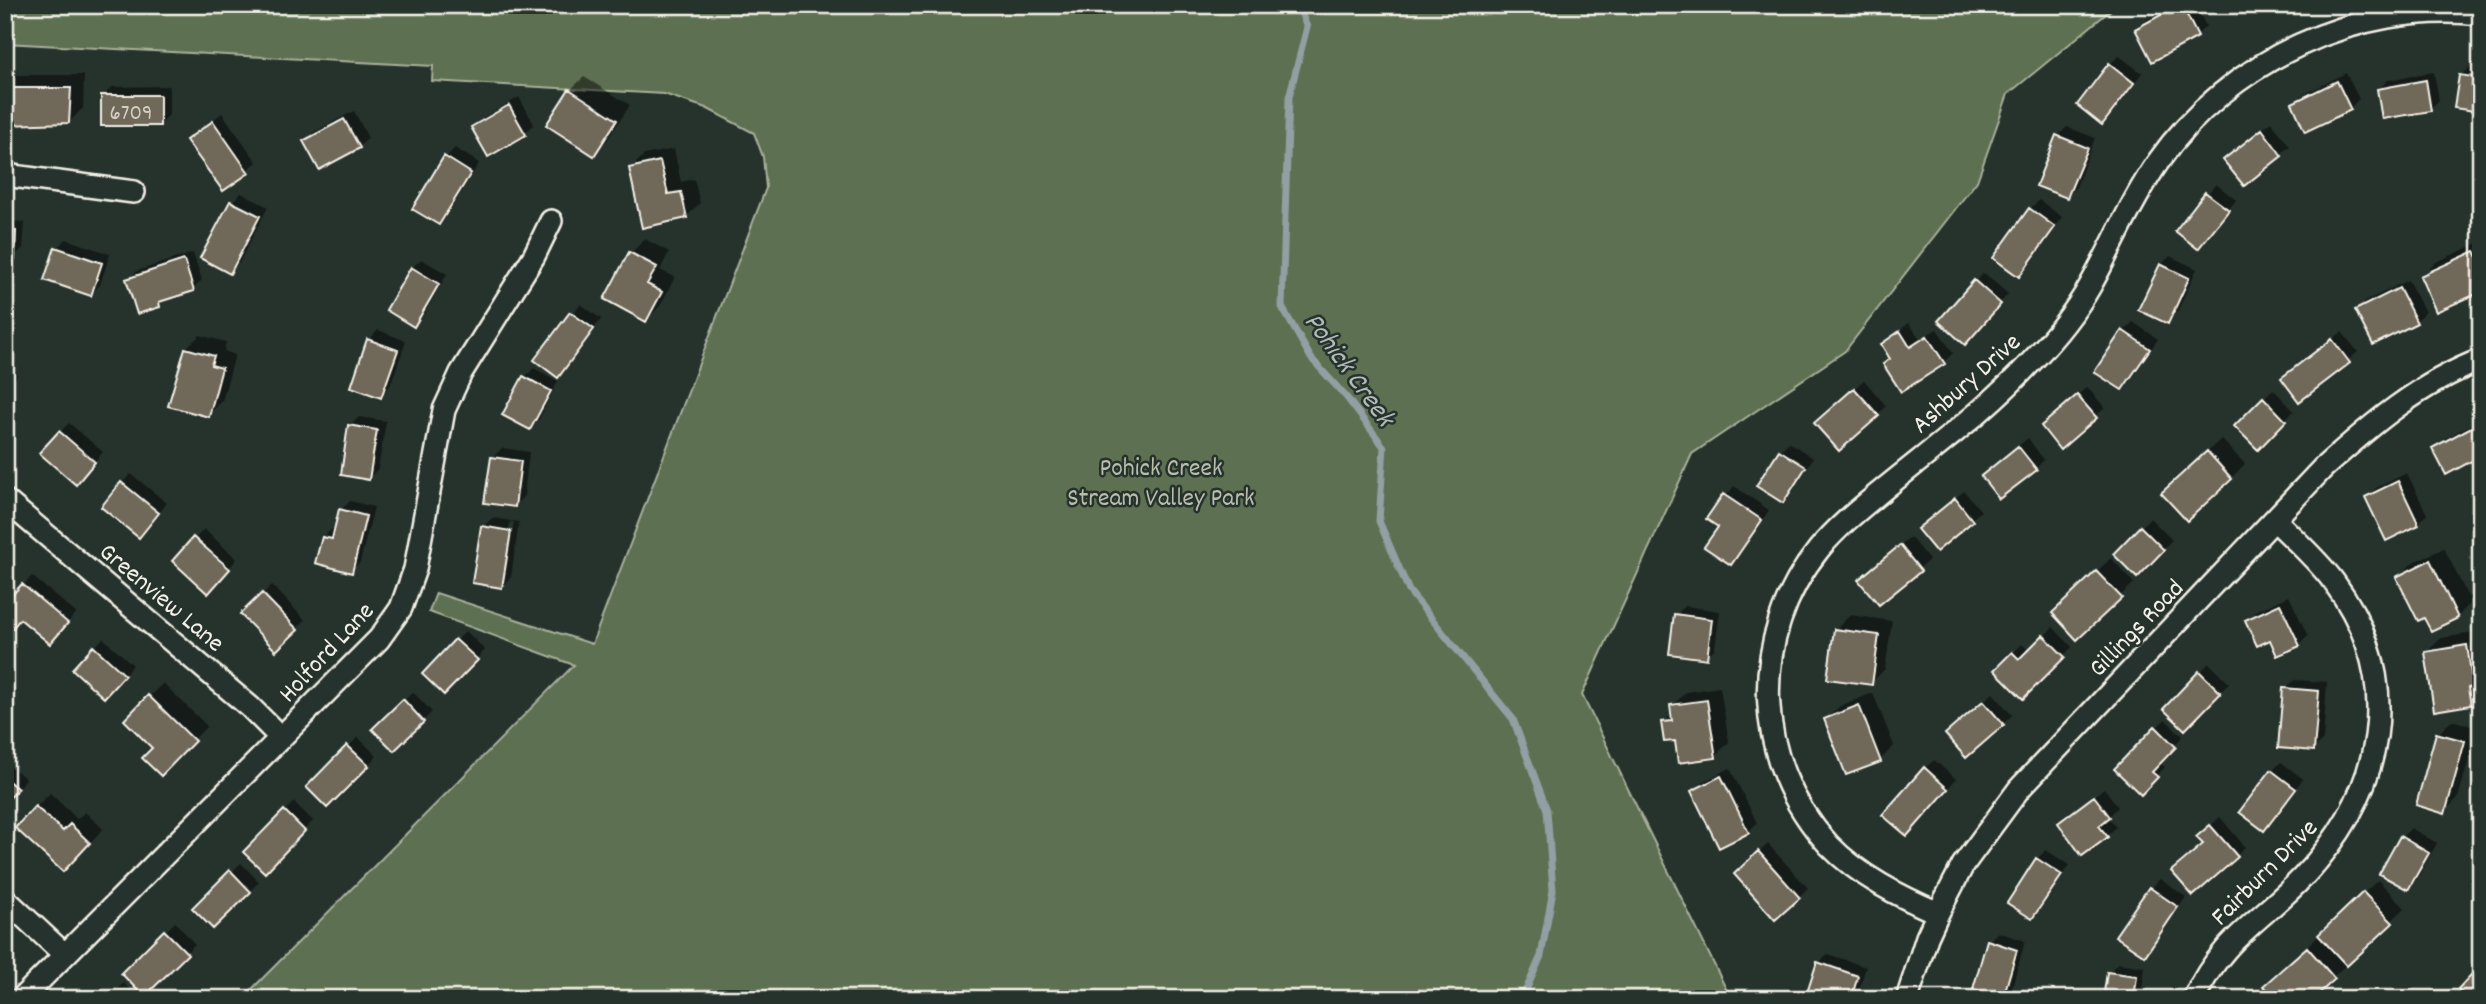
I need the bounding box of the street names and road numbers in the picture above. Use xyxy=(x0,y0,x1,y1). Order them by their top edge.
street label: Ashbury Drive xyxy=(1905,325,2030,444)
street label: Greenview Lane xyxy=(90,535,232,662)
street label: Gillings Road xyxy=(2081,572,2194,687)
street label: Holford Lane xyxy=(271,595,384,712)
street label: Fairburn Drive xyxy=(2203,811,2327,935)

